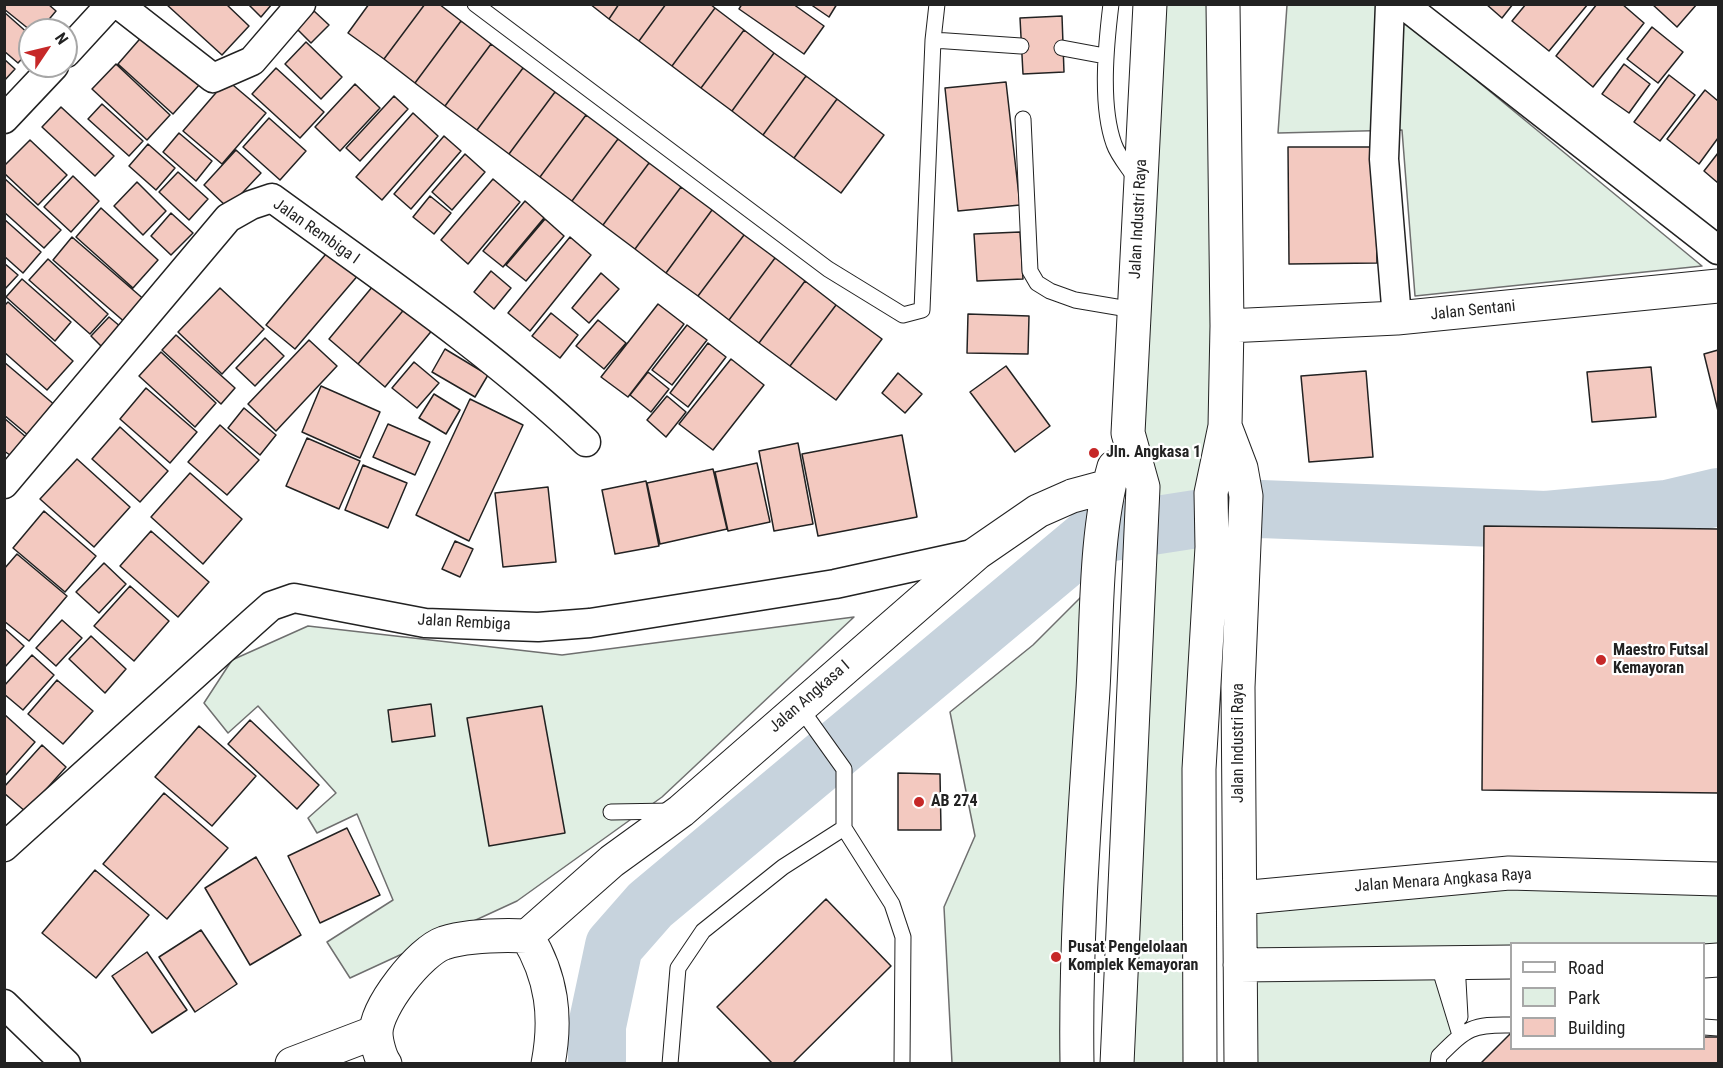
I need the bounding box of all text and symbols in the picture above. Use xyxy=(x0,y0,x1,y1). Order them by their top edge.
north arrow xyxy=(18,18,78,78)
text: N xyxy=(51,29,72,48)
street label: Jalan Industri Raya xyxy=(1126,159,1152,279)
street label: Jalan Rembiga I xyxy=(269,195,363,269)
street label: Jalan Sentani xyxy=(1429,297,1517,325)
place label: Jln. Angkasa 1 xyxy=(1106,443,1201,463)
marker: Jln. Angkasa 1 xyxy=(1087,446,1101,460)
street label: Jalan Rembiga xyxy=(417,611,511,635)
place label: Maestro Futsal Kemayoran xyxy=(1613,641,1708,679)
marker: Maestro Futsal Kemayoran xyxy=(1594,653,1608,667)
street label: Jalan Angkasa I xyxy=(766,657,854,737)
street label: Jalan Industri Raya xyxy=(1229,683,1249,803)
place label: AB 274 xyxy=(931,792,977,812)
marker: AB 274 xyxy=(912,795,926,809)
street label: Jalan Menara Angkasa Raya xyxy=(1354,865,1532,897)
place label: Pusat Pengelolaan Komplek Kemayoran xyxy=(1068,938,1198,976)
legend xyxy=(1510,942,1705,1050)
marker: Pusat Pengelolaan Komplek Kemayoran xyxy=(1049,950,1063,964)
text: Road xyxy=(1568,957,1604,978)
text: Park xyxy=(1568,987,1600,1008)
text: Building xyxy=(1568,1017,1625,1038)

